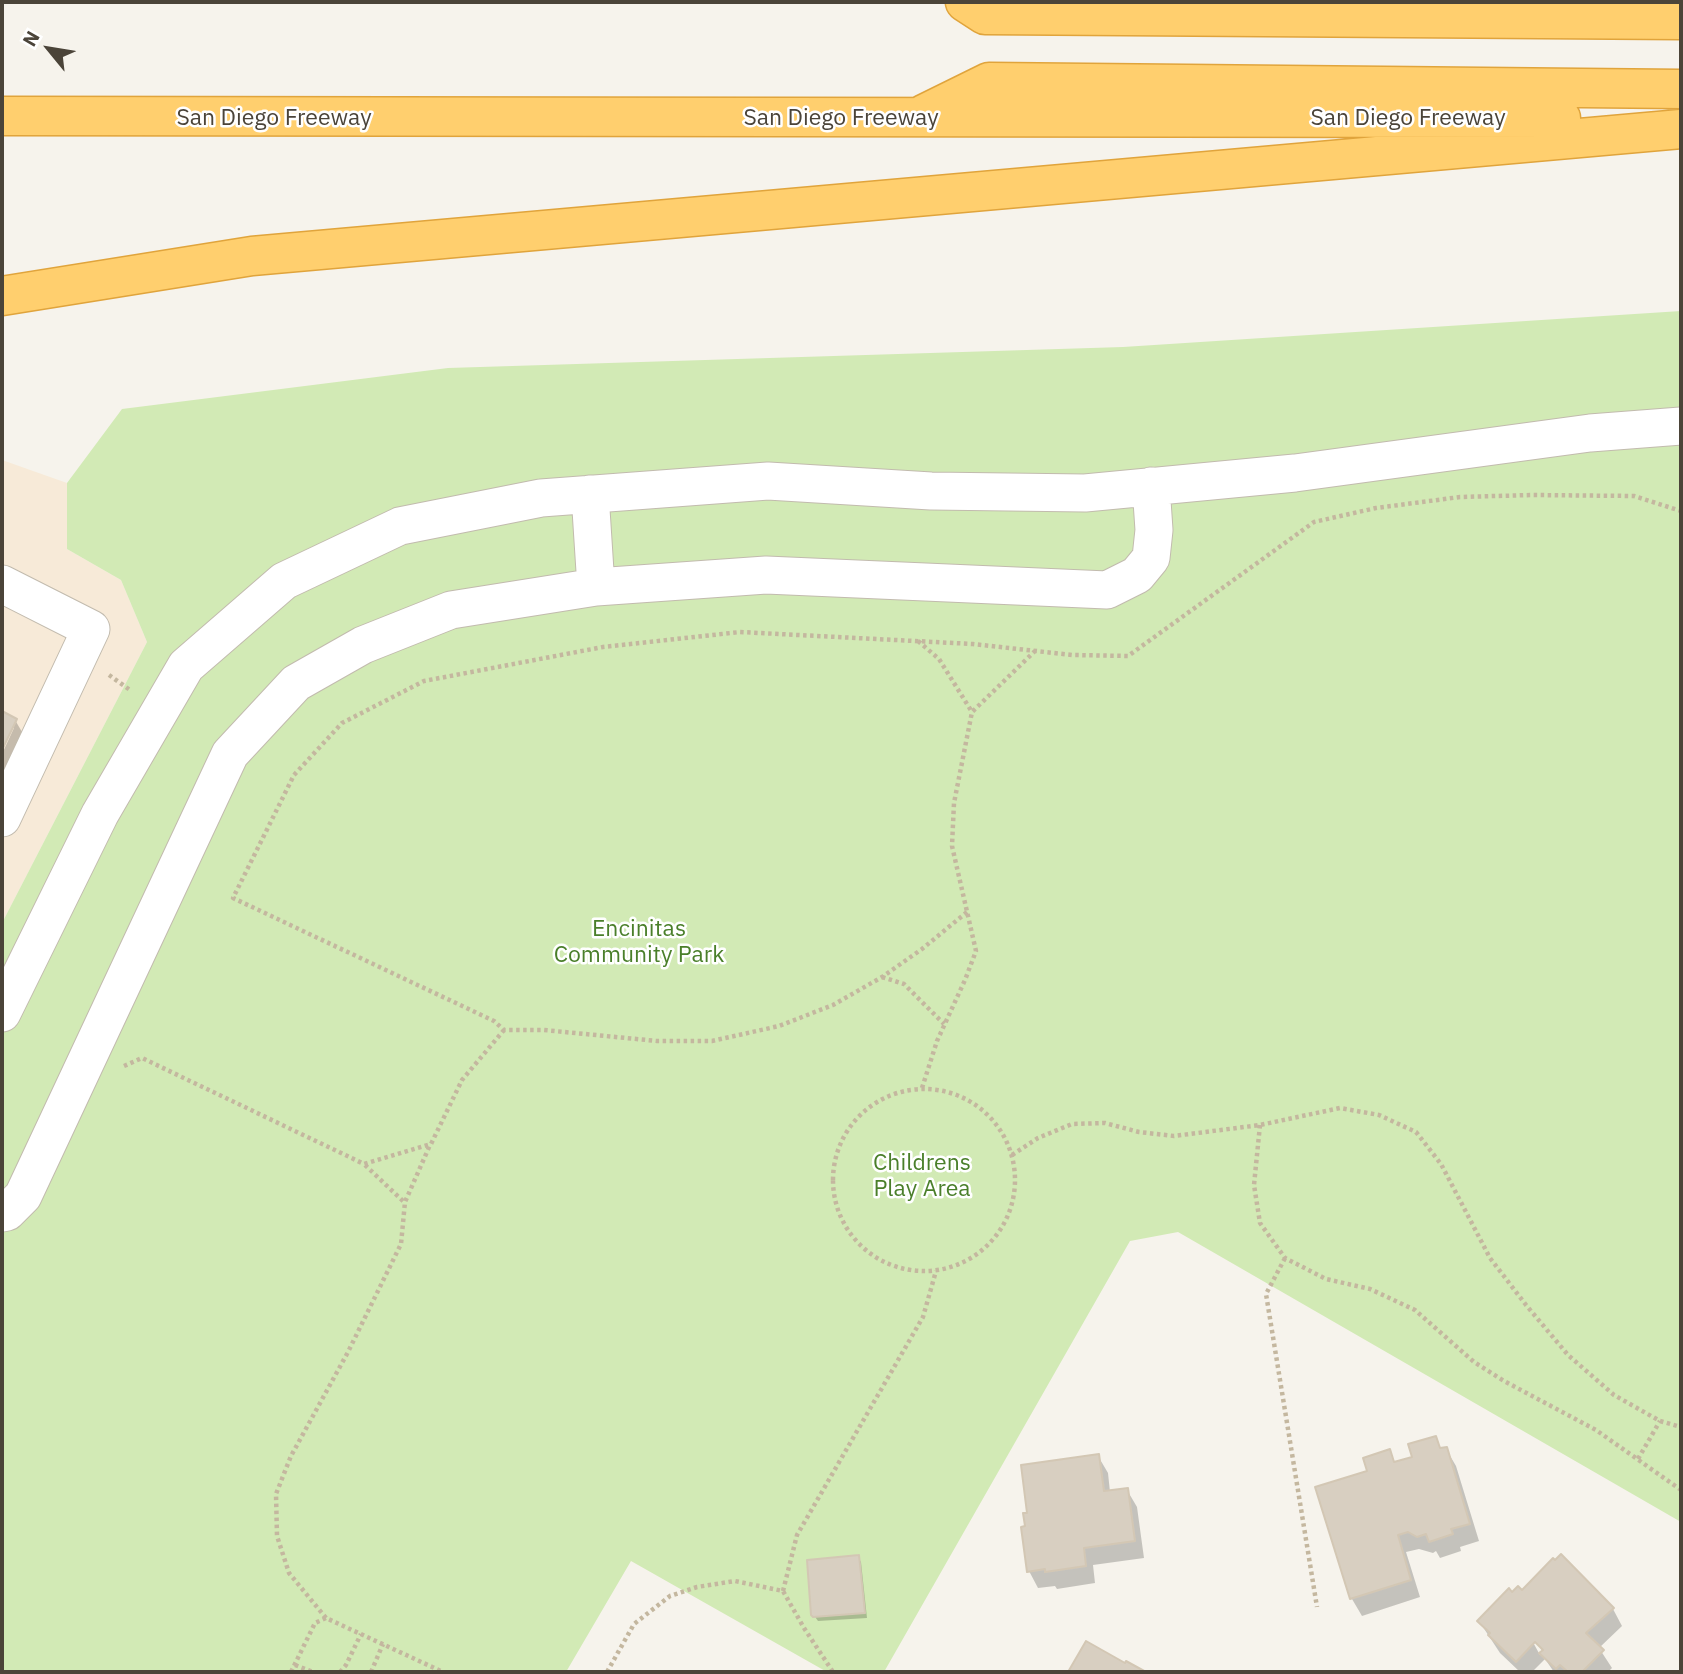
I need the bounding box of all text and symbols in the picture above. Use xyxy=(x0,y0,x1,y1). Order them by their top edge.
north arrow xyxy=(14,14,84,84)
text: N xyxy=(17,27,45,50)
street label: San Diego Freeway xyxy=(176,104,372,132)
street label: San Diego Freeway xyxy=(743,104,939,132)
street label: San Diego Freeway xyxy=(1310,104,1506,132)
park label: Encinitas Community Park xyxy=(554,915,724,969)
park label: Childrens Play Area xyxy=(873,1149,971,1203)

